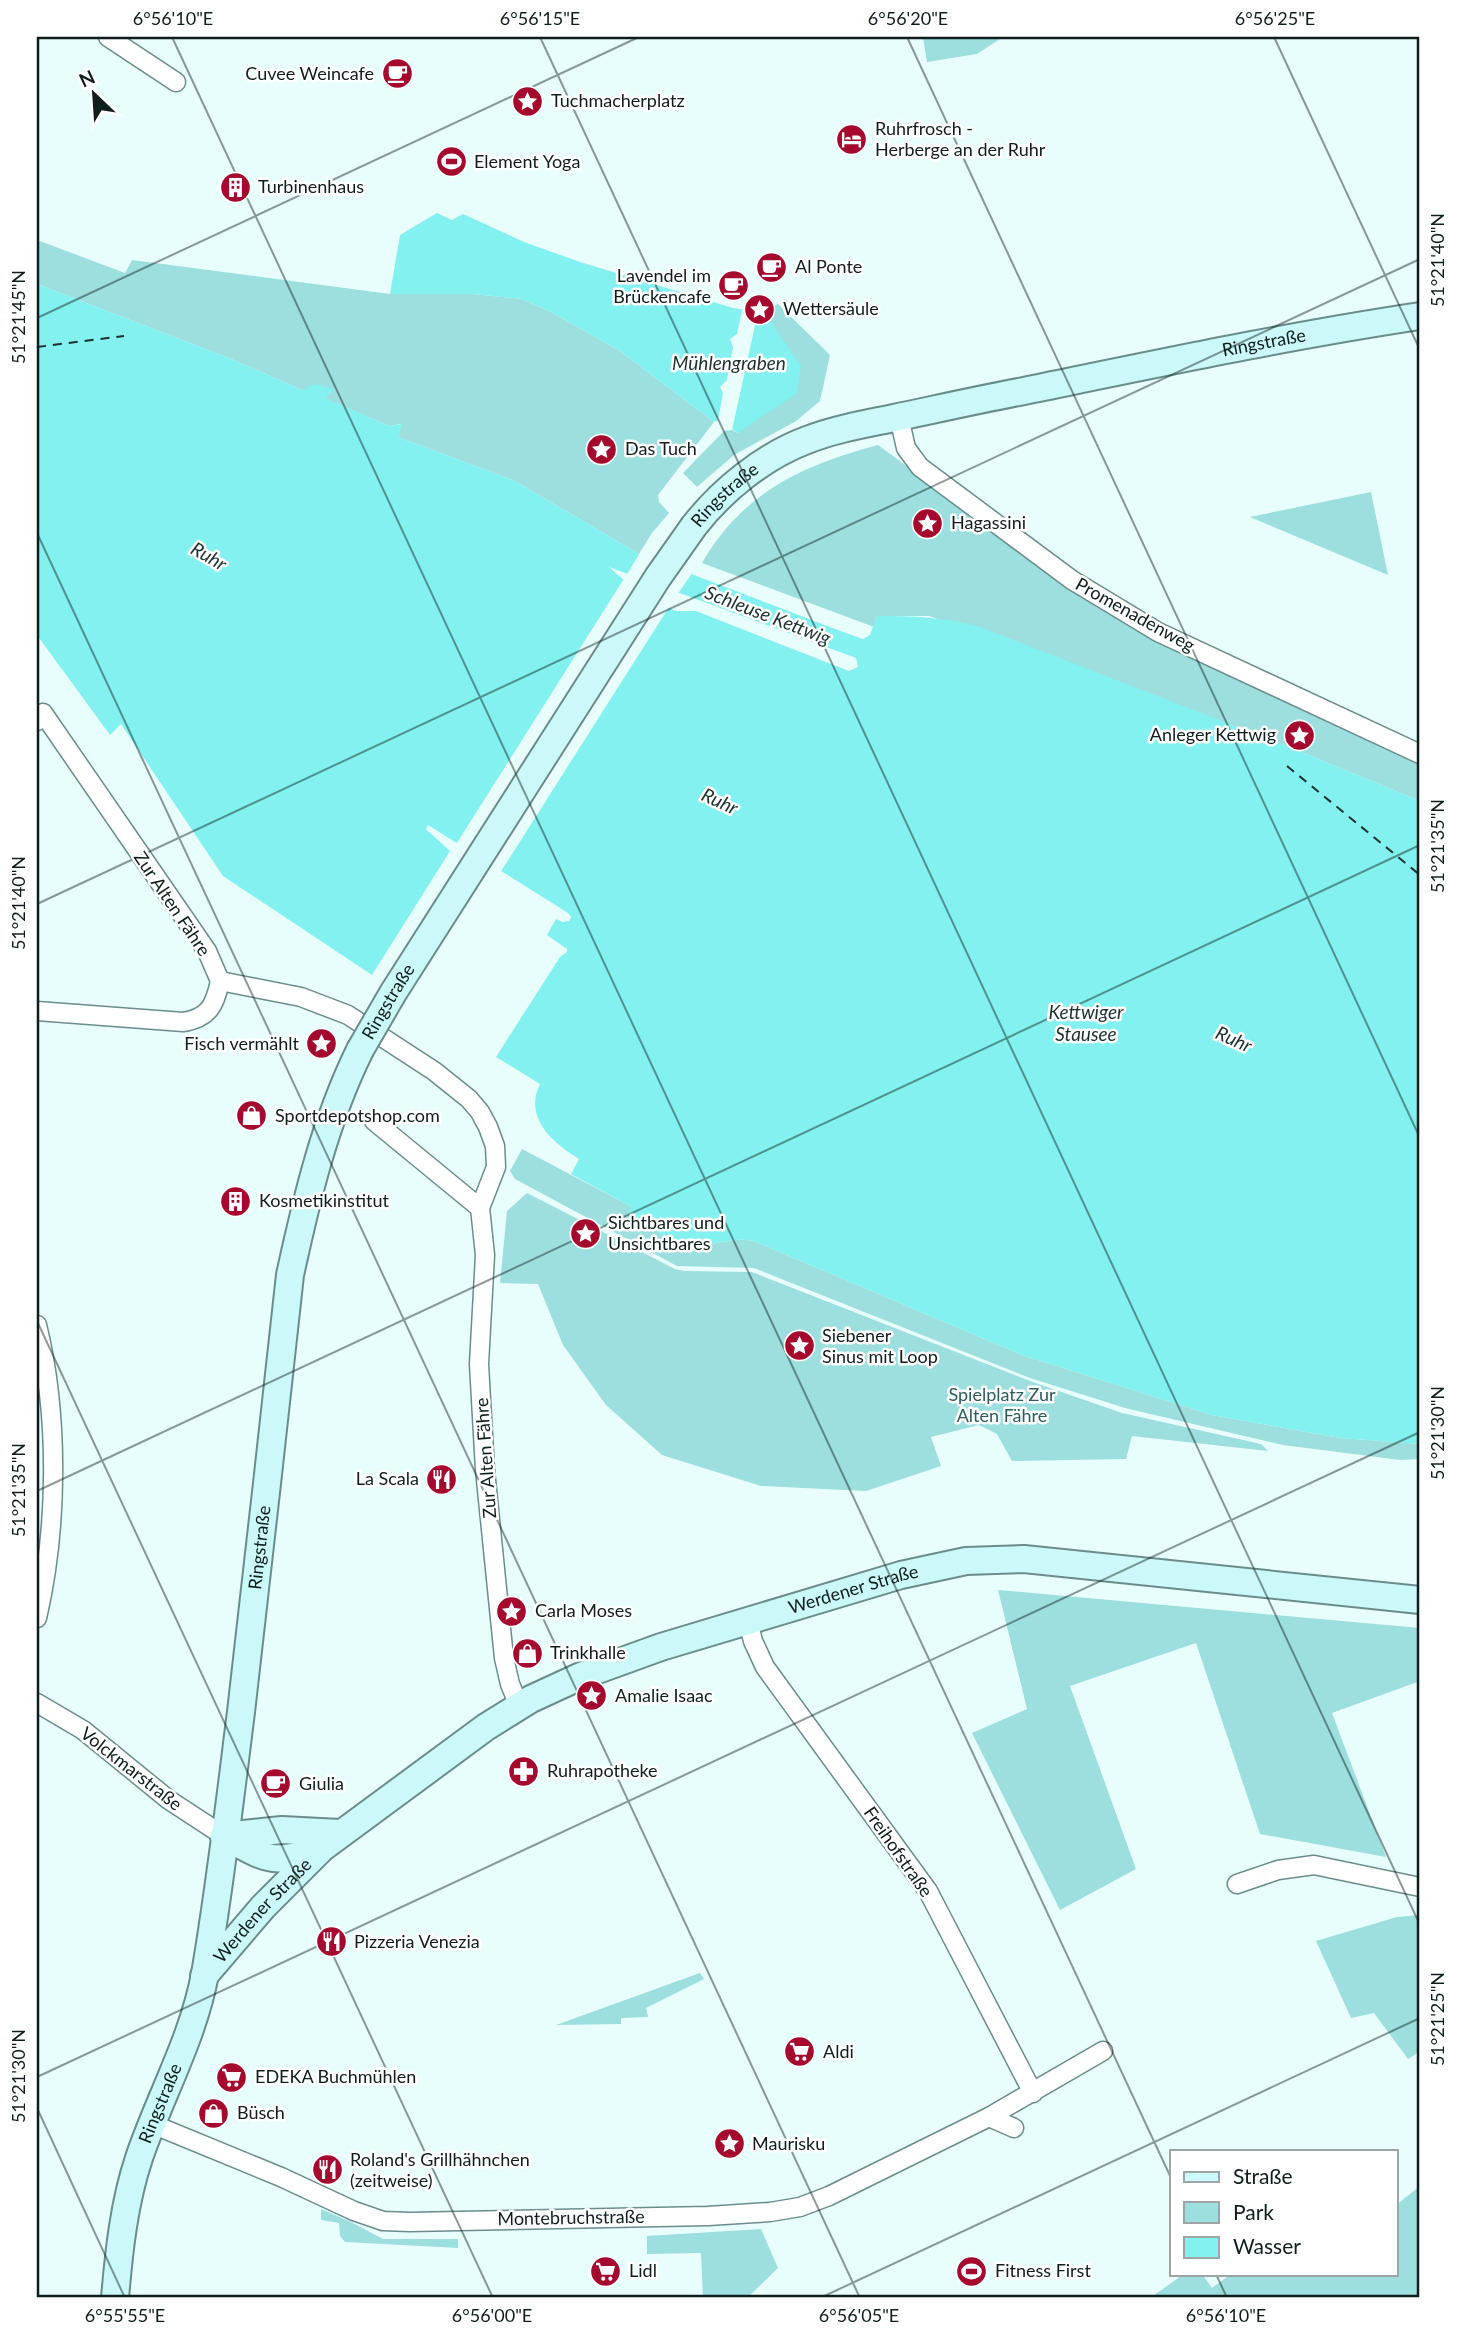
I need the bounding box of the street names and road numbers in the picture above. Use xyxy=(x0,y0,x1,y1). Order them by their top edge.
street label: Ringstraße xyxy=(1220,323,1307,361)
street label: Ringstraße xyxy=(686,457,762,531)
street label: Promenadenweg xyxy=(1072,572,1199,656)
street label: Zur Alten Fähre xyxy=(130,847,216,960)
street label: Ringstraße xyxy=(357,959,419,1043)
street label: Zur Alten Fähre xyxy=(470,1397,500,1519)
street label: Ringstraße xyxy=(243,1504,274,1591)
street label: Werdener Straße xyxy=(786,1560,920,1618)
street label: Volckmarstraße xyxy=(76,1722,187,1815)
street label: Freihofstraße xyxy=(860,1802,938,1901)
street label: Werdener Straße xyxy=(208,1853,316,1967)
street label: Ringstraße xyxy=(133,2060,186,2146)
street label: Montebruchstraße xyxy=(497,2205,645,2229)

